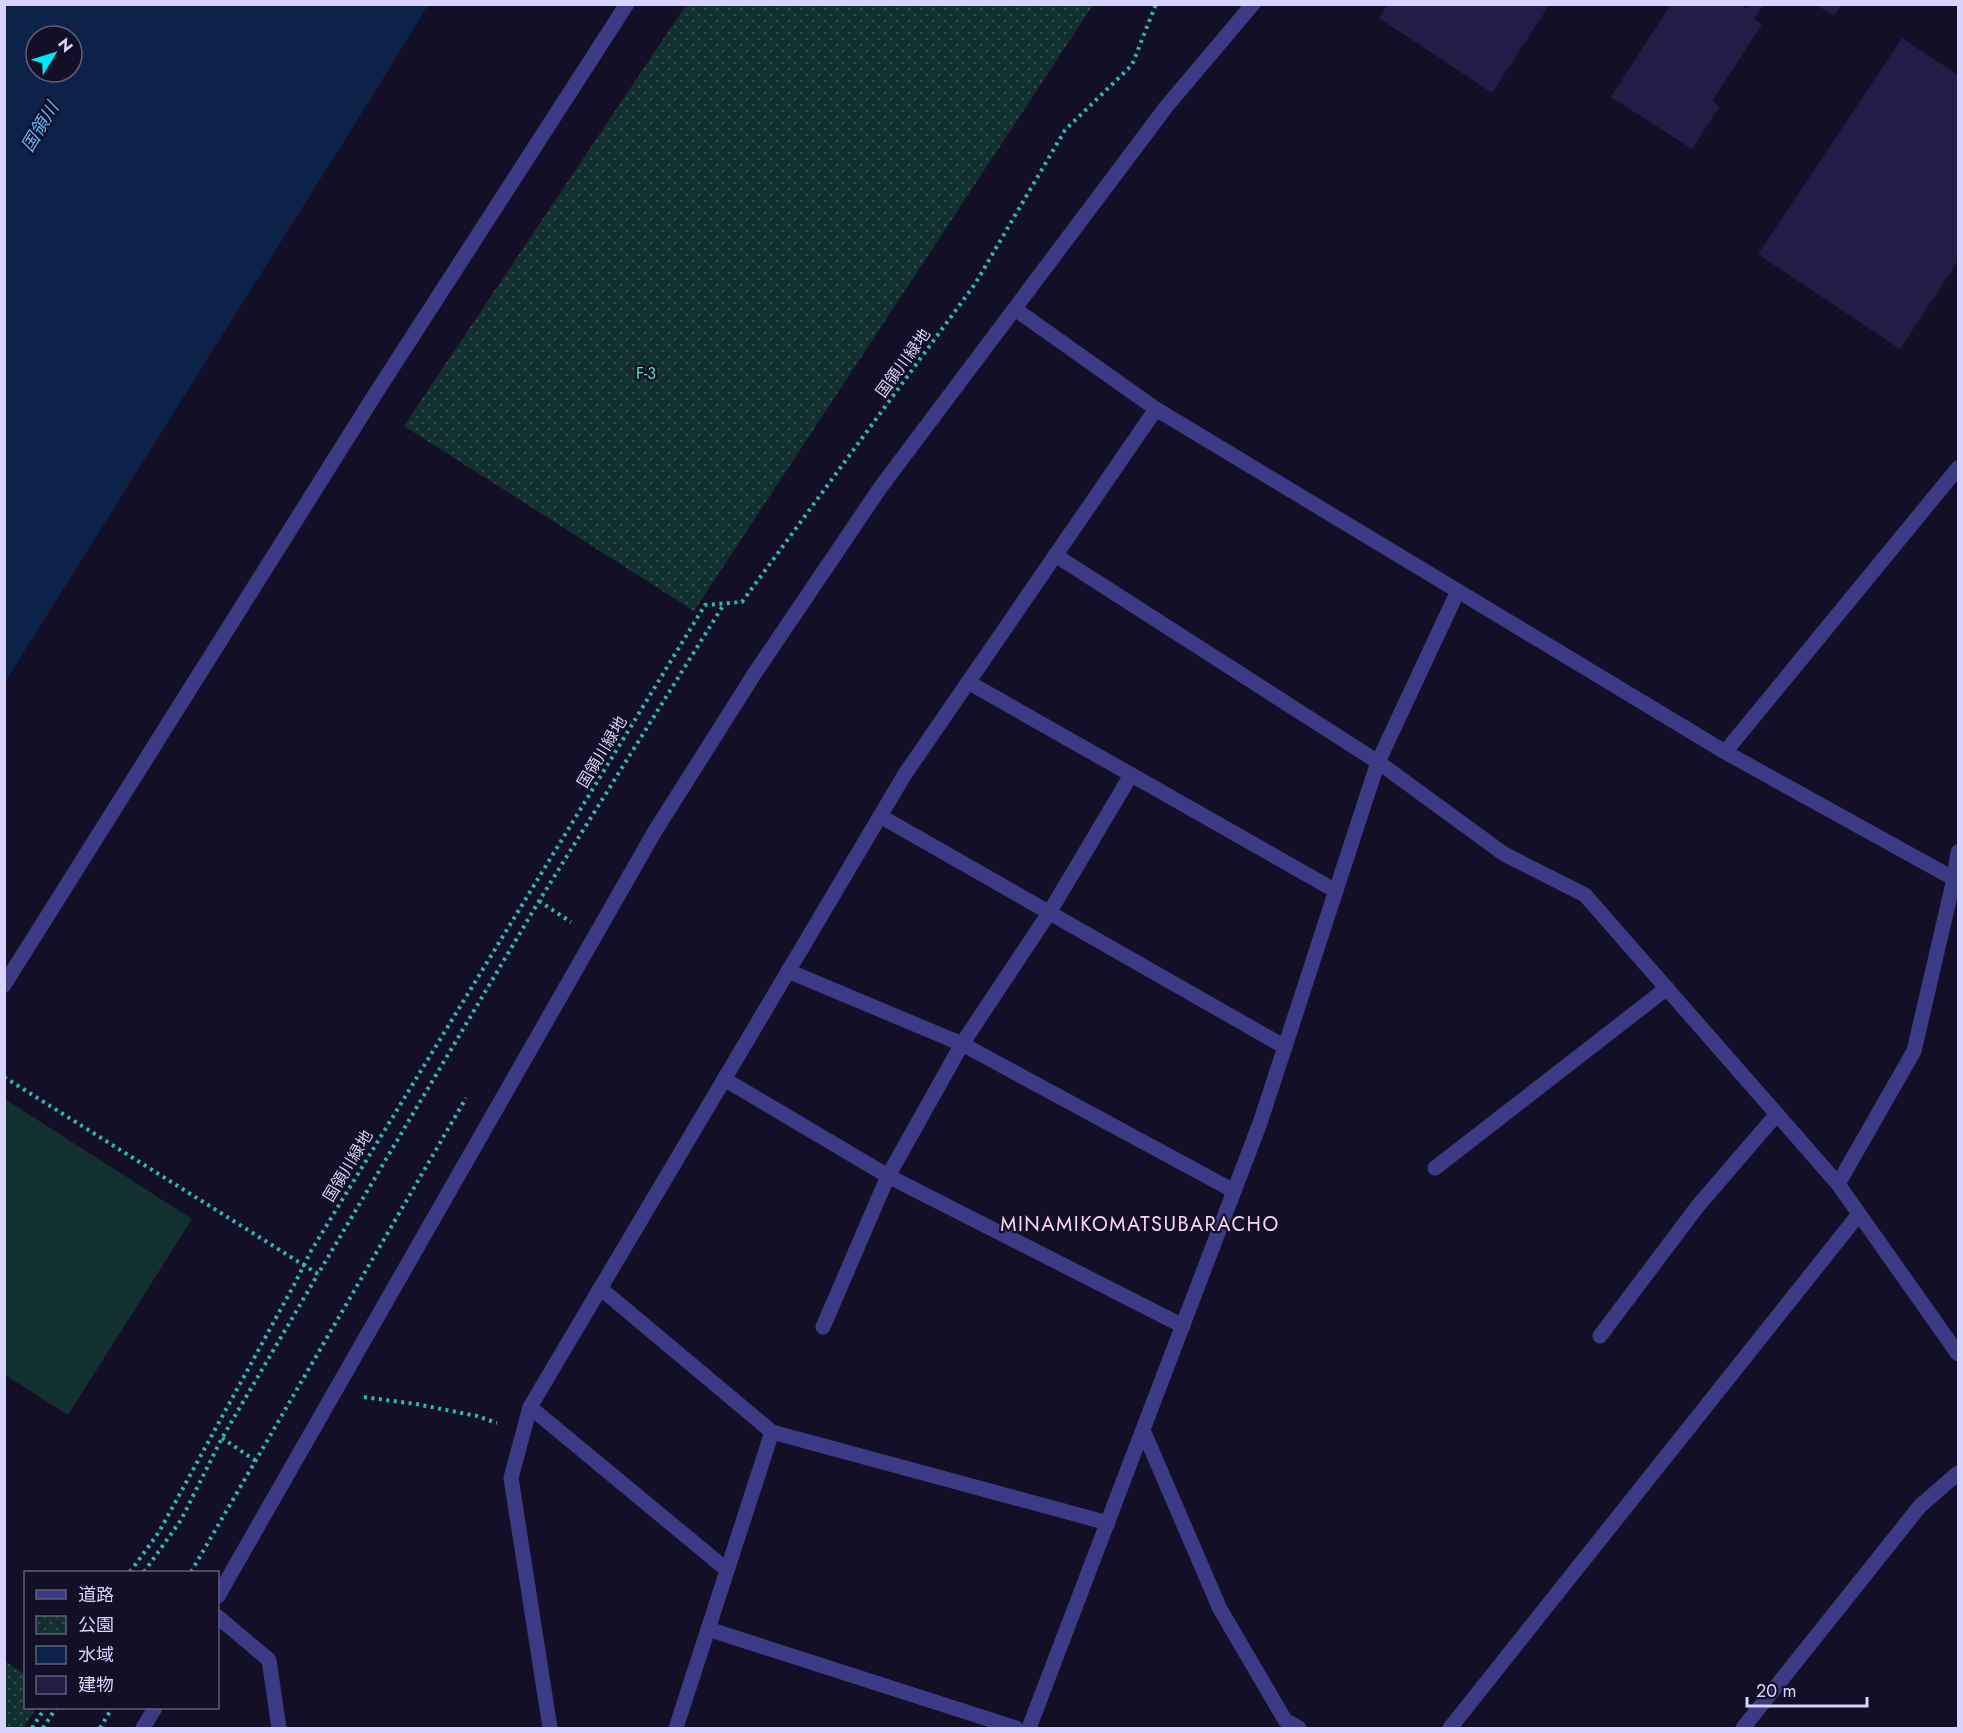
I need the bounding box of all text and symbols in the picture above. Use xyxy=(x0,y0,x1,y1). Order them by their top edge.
north arrow xyxy=(24,24,84,84)
text: N xyxy=(52,33,78,57)
water label: 国領川 xyxy=(15,95,66,157)
street label: 国領川緑地 xyxy=(870,324,936,402)
park label: F-3 xyxy=(636,362,656,385)
street label: 国領川緑地 xyxy=(572,712,632,792)
street label: 国領川緑地 xyxy=(318,1126,378,1206)
district label: MINAMIKOMATSUBARACHO xyxy=(1000,1210,1280,1239)
legend xyxy=(24,1571,219,1709)
text: 道路 xyxy=(78,1582,114,1608)
text: 公園 xyxy=(78,1612,114,1638)
text: 水域 xyxy=(78,1642,114,1668)
scale bar xyxy=(1747,1670,1867,1708)
text: 建物 xyxy=(78,1672,114,1698)
text: 20 m xyxy=(1756,1678,1796,1704)

